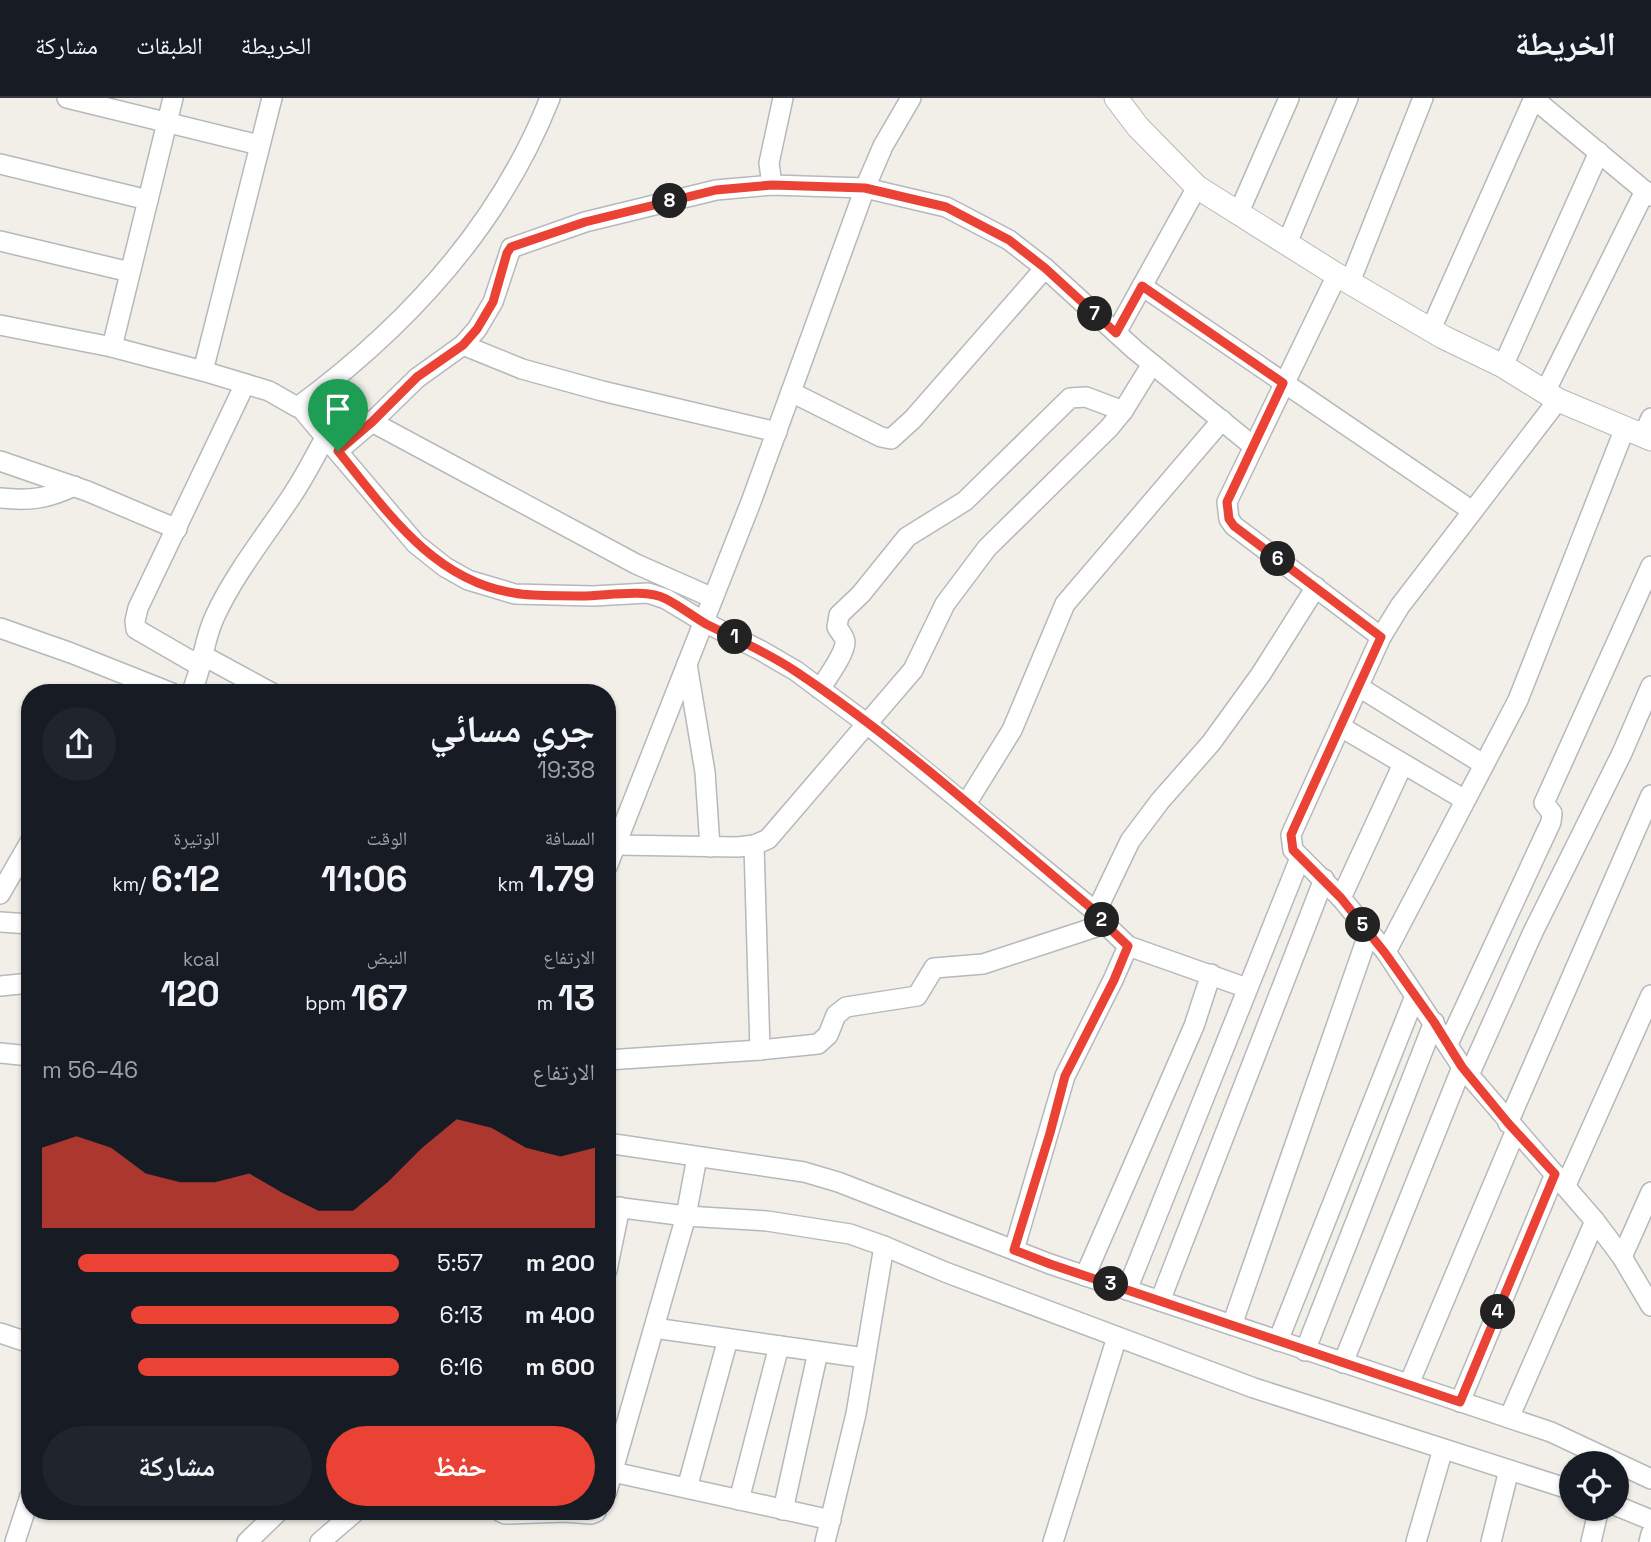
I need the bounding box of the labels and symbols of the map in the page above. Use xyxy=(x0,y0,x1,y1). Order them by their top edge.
pin: 8 xyxy=(652,184,688,218)
pin: 7 xyxy=(1078,296,1112,332)
pin xyxy=(308,379,368,451)
pin: 6 xyxy=(1260,542,1296,576)
pin: 1 xyxy=(718,620,752,654)
pin: 2 xyxy=(1084,902,1120,938)
pin: 5 xyxy=(1346,908,1380,942)
pin: 3 xyxy=(1094,1266,1128,1302)
pin: 4 xyxy=(1480,1294,1516,1330)

